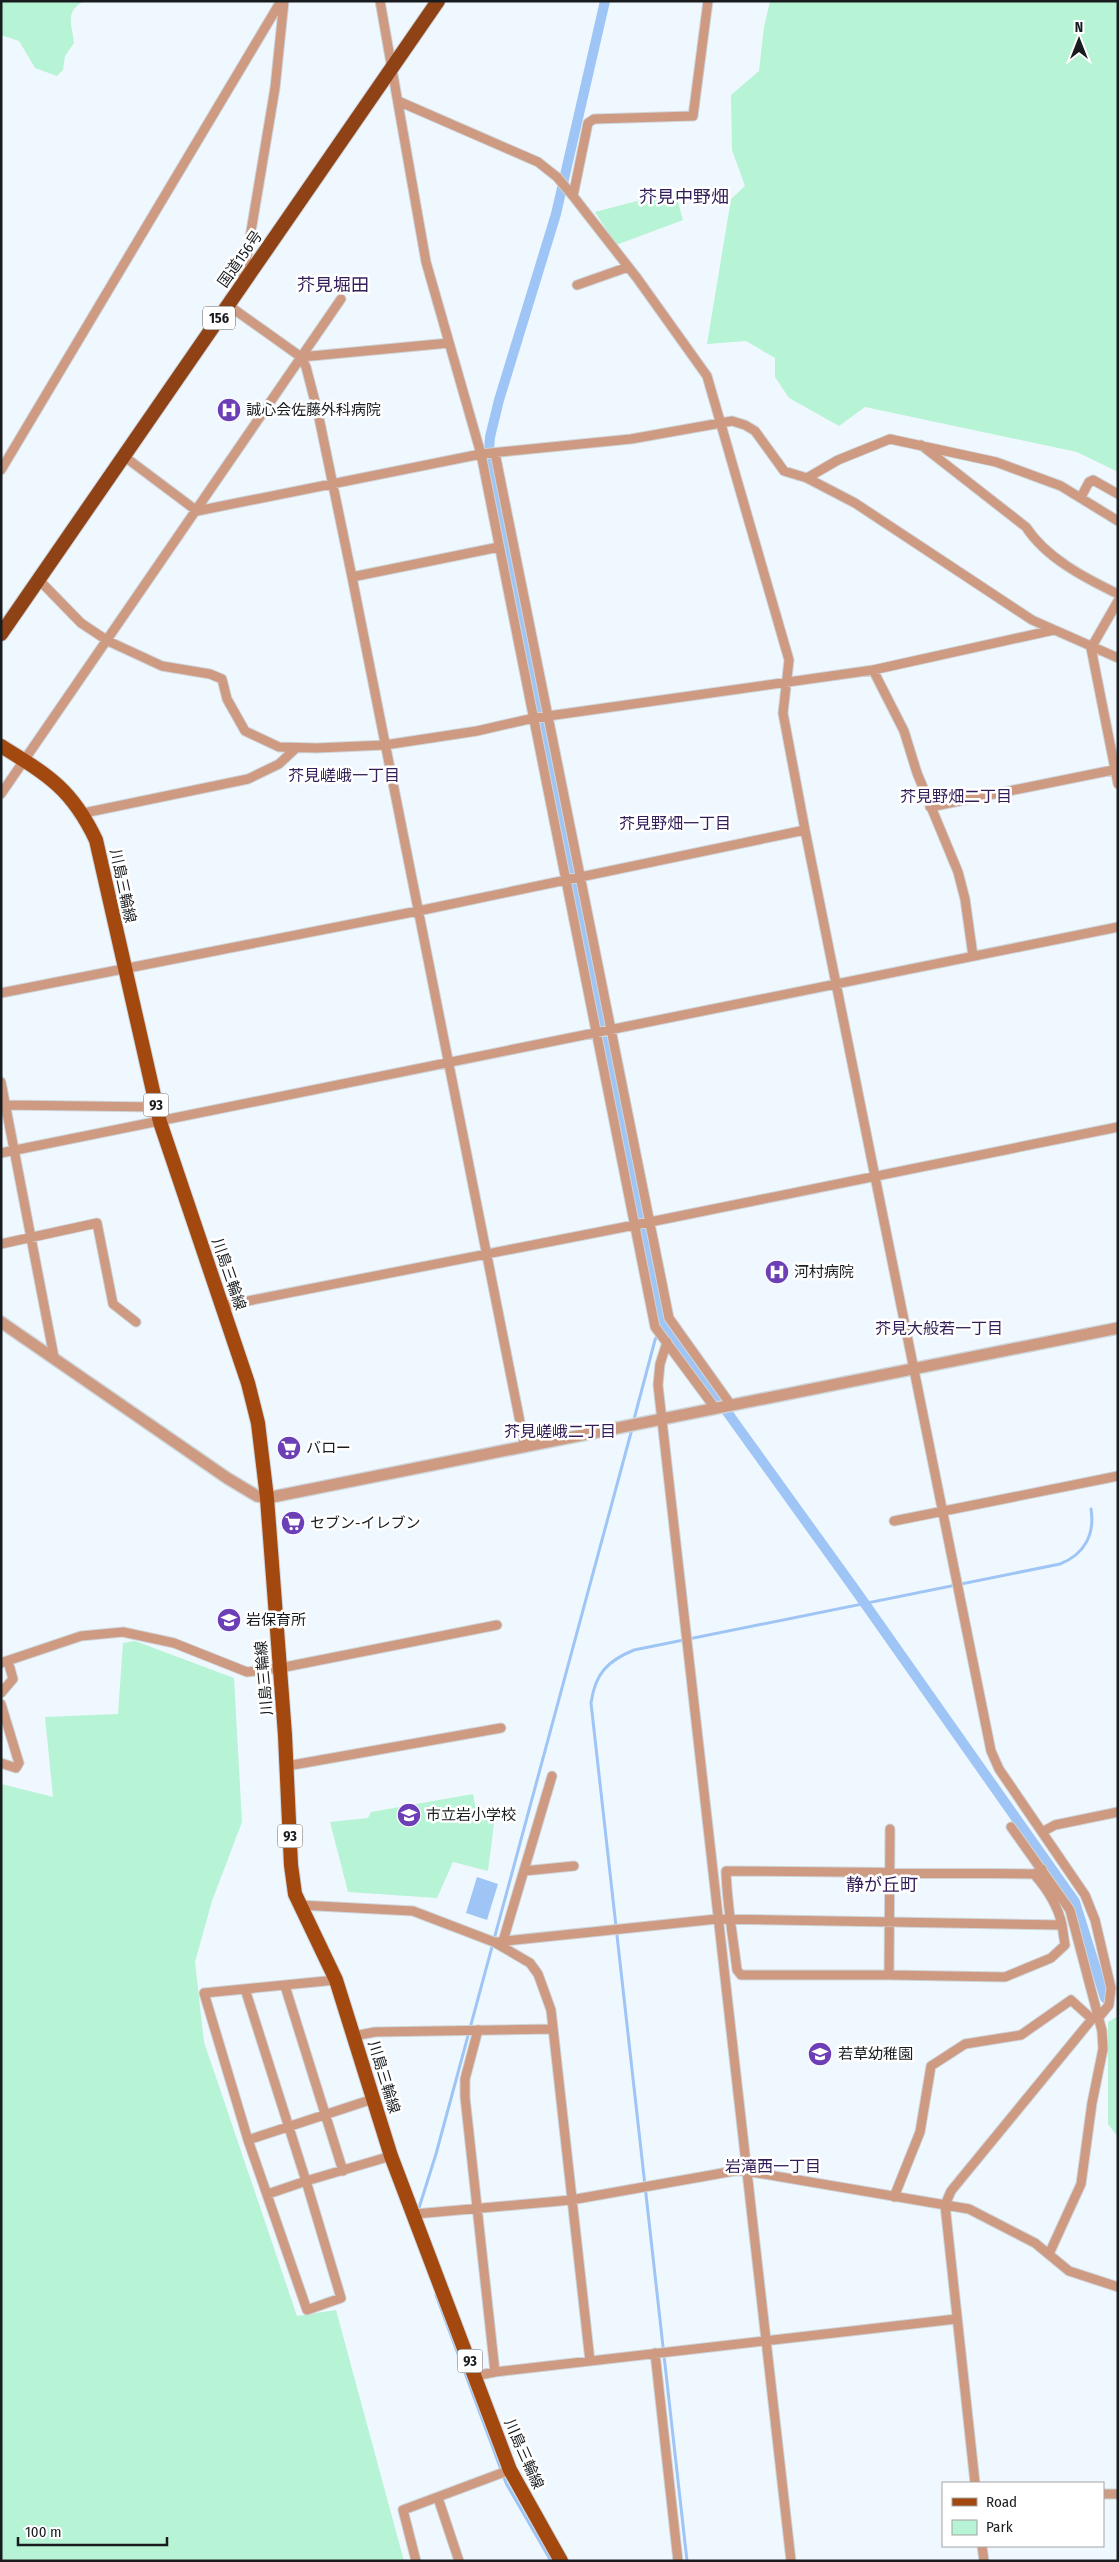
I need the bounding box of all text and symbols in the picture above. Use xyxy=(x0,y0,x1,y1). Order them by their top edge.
north arrow xyxy=(1054,15,1104,65)
text: N xyxy=(1075,19,1083,36)
district label: 芥見中野畑 xyxy=(639,186,729,208)
street label: 国道156号 xyxy=(214,227,266,291)
district label: 芥見堀田 xyxy=(297,274,369,296)
road number: 156 xyxy=(203,306,235,330)
hospital icon: 誠心会佐藤外科病院 xyxy=(216,397,242,423)
place label: 誠心会佐藤外科病院 xyxy=(246,401,381,419)
district label: 芥見嵯峨一丁目 xyxy=(288,766,400,785)
district label: 芥見野畑二丁目 xyxy=(900,787,1012,806)
district label: 芥見野畑一丁目 xyxy=(619,814,731,833)
street label: 川島三輪線 xyxy=(106,847,140,925)
road number: 93 xyxy=(144,1094,168,1116)
street label: 川島三輪線 xyxy=(208,1236,250,1312)
hospital icon: 河村病院 xyxy=(764,1259,790,1285)
place label: 河村病院 xyxy=(794,1263,854,1281)
district label: 芥見大般若一丁目 xyxy=(875,1319,1003,1338)
district label: 芥見嵯峨二丁目 xyxy=(504,1422,616,1441)
supermarket icon: バロー xyxy=(276,1435,302,1461)
place label: バロー xyxy=(306,1439,351,1457)
supermarket icon: セブン-イレブン xyxy=(280,1510,306,1536)
place label: セブン-イレブン xyxy=(310,1514,421,1532)
school or university icon: 岩保育所 xyxy=(216,1607,242,1633)
place label: 岩保育所 xyxy=(246,1611,306,1629)
street label: 川島三輪線 xyxy=(252,1640,276,1716)
school or university icon: 市立岩小学校 xyxy=(396,1802,422,1828)
place label: 市立岩小学校 xyxy=(426,1806,516,1824)
road number: 93 xyxy=(278,1824,302,1848)
district label: 静が丘町 xyxy=(846,1874,918,1896)
street label: 川島三輪線 xyxy=(364,2038,404,2116)
school or university icon: 若草幼稚園 xyxy=(807,2041,833,2067)
place label: 若草幼稚園 xyxy=(838,2045,913,2063)
district label: 岩滝西一丁目 xyxy=(725,2157,821,2176)
road number: 93 xyxy=(458,2350,482,2372)
street label: 川島三輪線 xyxy=(501,2416,547,2492)
legend xyxy=(942,2482,1104,2547)
text: Road xyxy=(986,2493,1017,2511)
scale bar xyxy=(18,2514,166,2546)
text: Park xyxy=(986,2518,1013,2536)
text: 100 m xyxy=(25,2523,62,2541)

